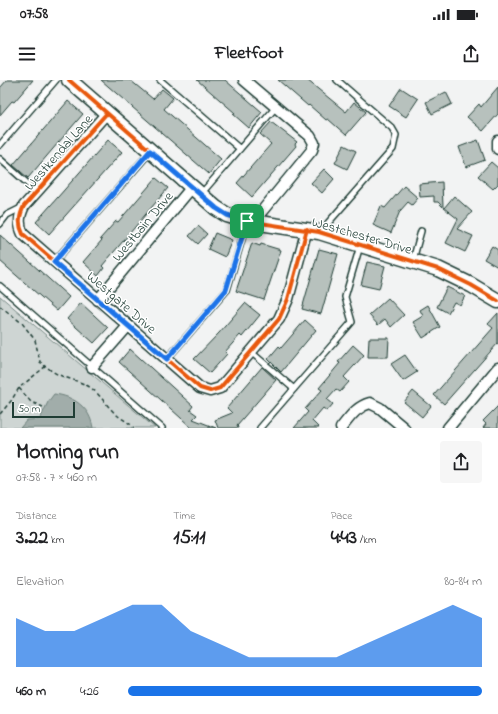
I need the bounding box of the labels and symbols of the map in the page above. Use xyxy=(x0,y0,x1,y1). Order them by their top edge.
street label: Westkendal Lane xyxy=(20,110,99,196)
street label: Westbain Drive xyxy=(107,187,179,267)
pin xyxy=(230,204,264,238)
street label: Westchester Drive xyxy=(309,212,415,261)
street label: Westgate Drive xyxy=(81,267,161,341)
scale bar xyxy=(12,400,75,419)

